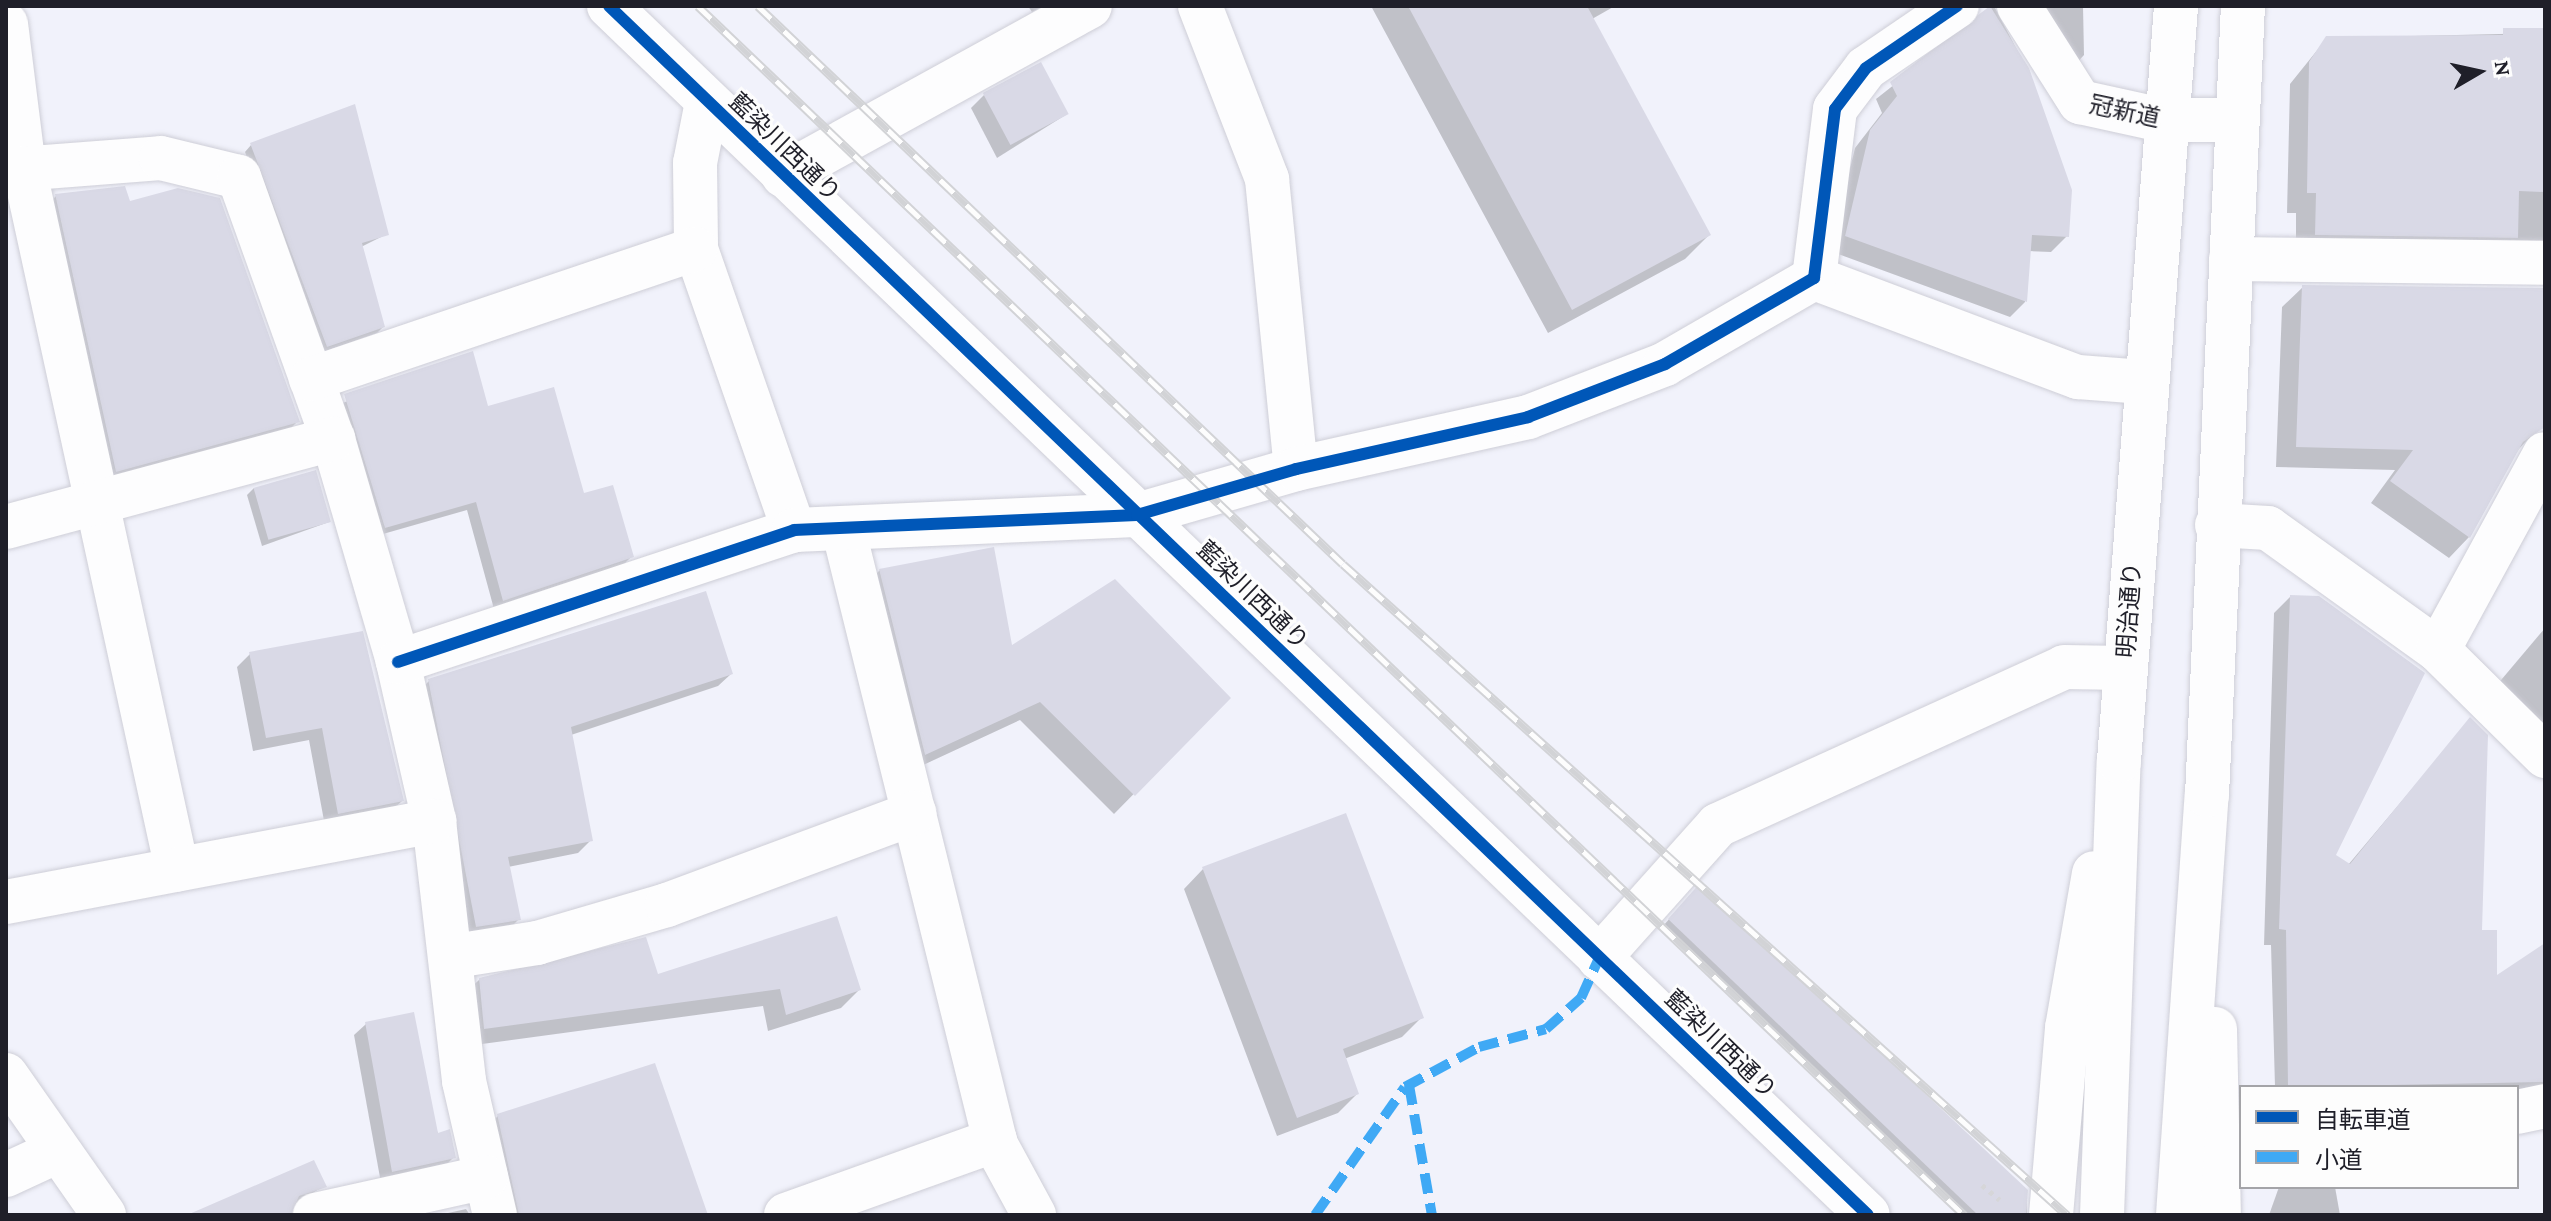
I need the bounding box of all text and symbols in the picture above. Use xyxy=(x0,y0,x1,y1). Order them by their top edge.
north arrow xyxy=(2439,32,2519,112)
text: N xyxy=(2490,59,2517,78)
street label: 藍染川西通り xyxy=(723,87,847,207)
street label: 冠新道 xyxy=(2087,89,2163,133)
street label: 藍染川西通り xyxy=(1191,535,1315,655)
street label: 明治通り xyxy=(2111,561,2147,659)
street label: 藍染川西通り xyxy=(1659,984,1783,1104)
legend xyxy=(2239,1085,2519,1189)
text: 自転車道 xyxy=(2315,1106,2411,1133)
text: 小道 xyxy=(2315,1146,2363,1173)

